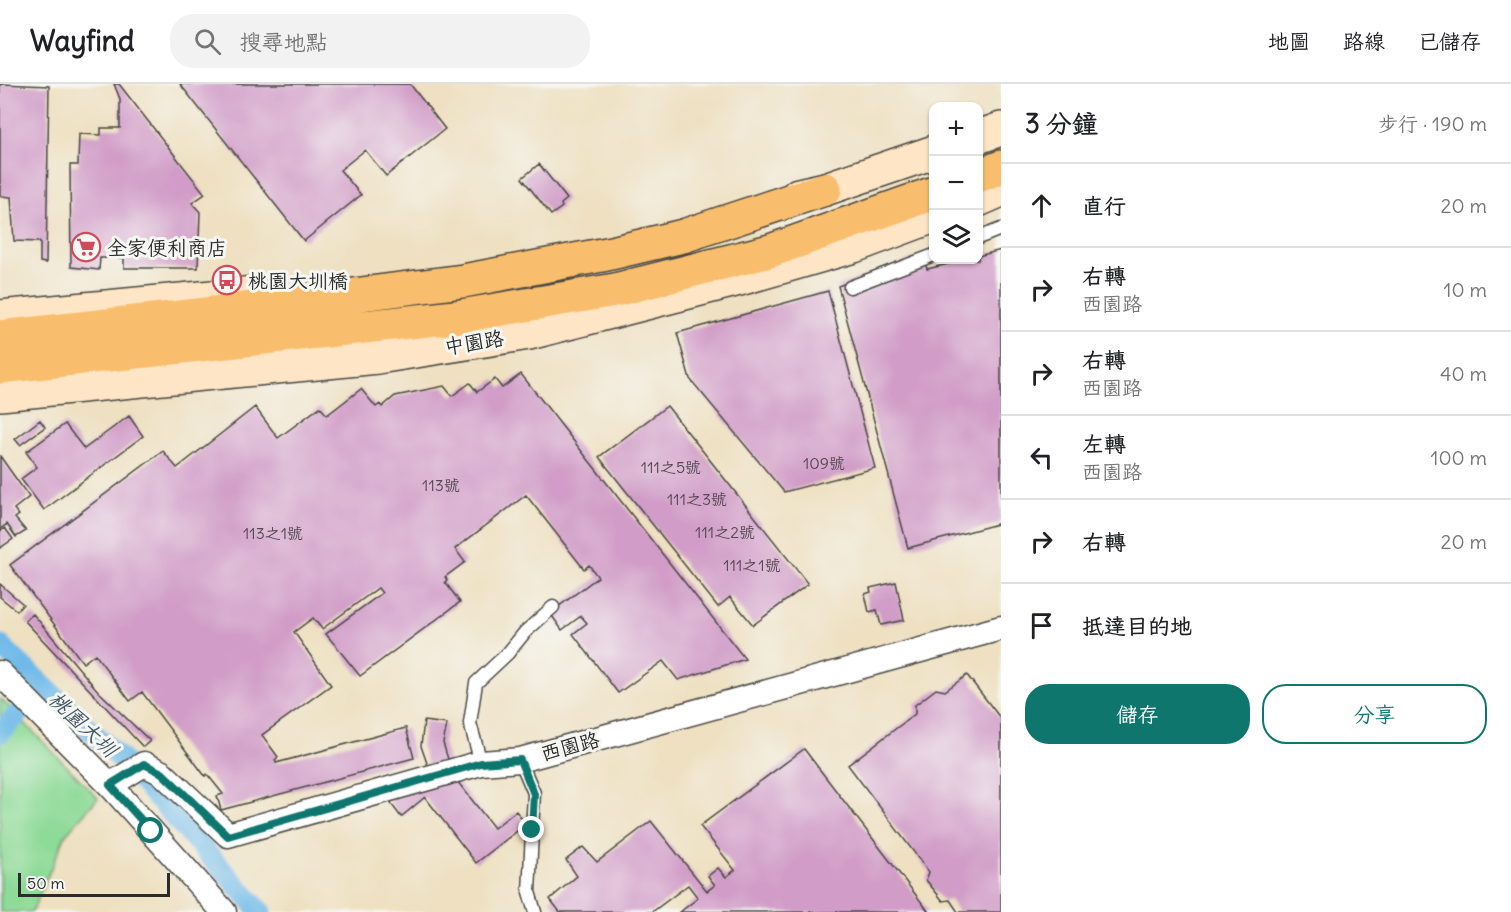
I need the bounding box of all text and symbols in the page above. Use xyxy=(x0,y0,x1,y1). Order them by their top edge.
search box xyxy=(170,14,590,68)
text: Wayfind xyxy=(30,23,134,59)
icon: search xyxy=(191,25,224,58)
text: 搜尋地點 xyxy=(239,28,327,56)
text: 地圖 xyxy=(1268,28,1310,55)
text: 路線 xyxy=(1343,28,1385,55)
text: 已儲存 xyxy=(1418,28,1481,55)
map controls xyxy=(929,102,983,264)
button: + xyxy=(929,102,983,156)
text: 3 分鐘 xyxy=(1025,107,1098,140)
text: 步行 · 190 m xyxy=(1378,111,1487,136)
button: − xyxy=(929,156,983,210)
icon: ahead xyxy=(1025,189,1058,222)
text: 直行 xyxy=(1082,192,1126,220)
text: 20 m xyxy=(1441,193,1487,218)
button: layers xyxy=(929,210,983,264)
supermarket icon: 全家便利商店 xyxy=(70,231,102,263)
place label: 全家便利商店 xyxy=(107,235,227,260)
text: 右轉 xyxy=(1082,262,1126,290)
bus stop icon: 桃園大圳橋 xyxy=(211,264,243,296)
place label: 桃園大圳橋 xyxy=(248,268,348,293)
icon: right xyxy=(1025,273,1058,306)
text: 10 m xyxy=(1444,277,1487,302)
text: 西園路 xyxy=(1082,291,1142,316)
street label: 中園路 xyxy=(442,325,507,359)
text: 右轉 xyxy=(1082,346,1126,374)
icon: right xyxy=(1025,357,1058,390)
text: 40 m xyxy=(1440,361,1487,386)
text: 西園路 xyxy=(1082,375,1142,400)
text: 左轉 xyxy=(1082,430,1126,458)
icon: left xyxy=(1025,441,1058,474)
text: 100 m xyxy=(1430,445,1487,470)
house number: 109號 xyxy=(803,453,845,473)
house number: 111之5號 xyxy=(641,457,701,477)
text: 西園路 xyxy=(1082,459,1142,484)
house number: 113號 xyxy=(422,475,460,495)
house number: 111之3號 xyxy=(667,489,727,509)
house number: 111之2號 xyxy=(695,522,755,542)
house number: 113之1號 xyxy=(243,523,303,543)
icon: right xyxy=(1025,525,1058,558)
text: 右轉 xyxy=(1082,528,1126,556)
text: 20 m xyxy=(1441,529,1487,554)
house number: 111之1號 xyxy=(723,555,781,575)
icon: arrive xyxy=(1025,609,1058,642)
text: 抵達目的地 xyxy=(1082,612,1192,640)
button: 儲存 xyxy=(1025,684,1250,744)
button: 分享 xyxy=(1262,684,1487,744)
water label: 桃園大圳 xyxy=(43,685,124,764)
street label: 西園路 xyxy=(538,726,603,766)
route end xyxy=(518,816,544,842)
route start xyxy=(137,817,163,843)
scale bar xyxy=(18,870,170,898)
text: 50 m xyxy=(27,873,65,893)

